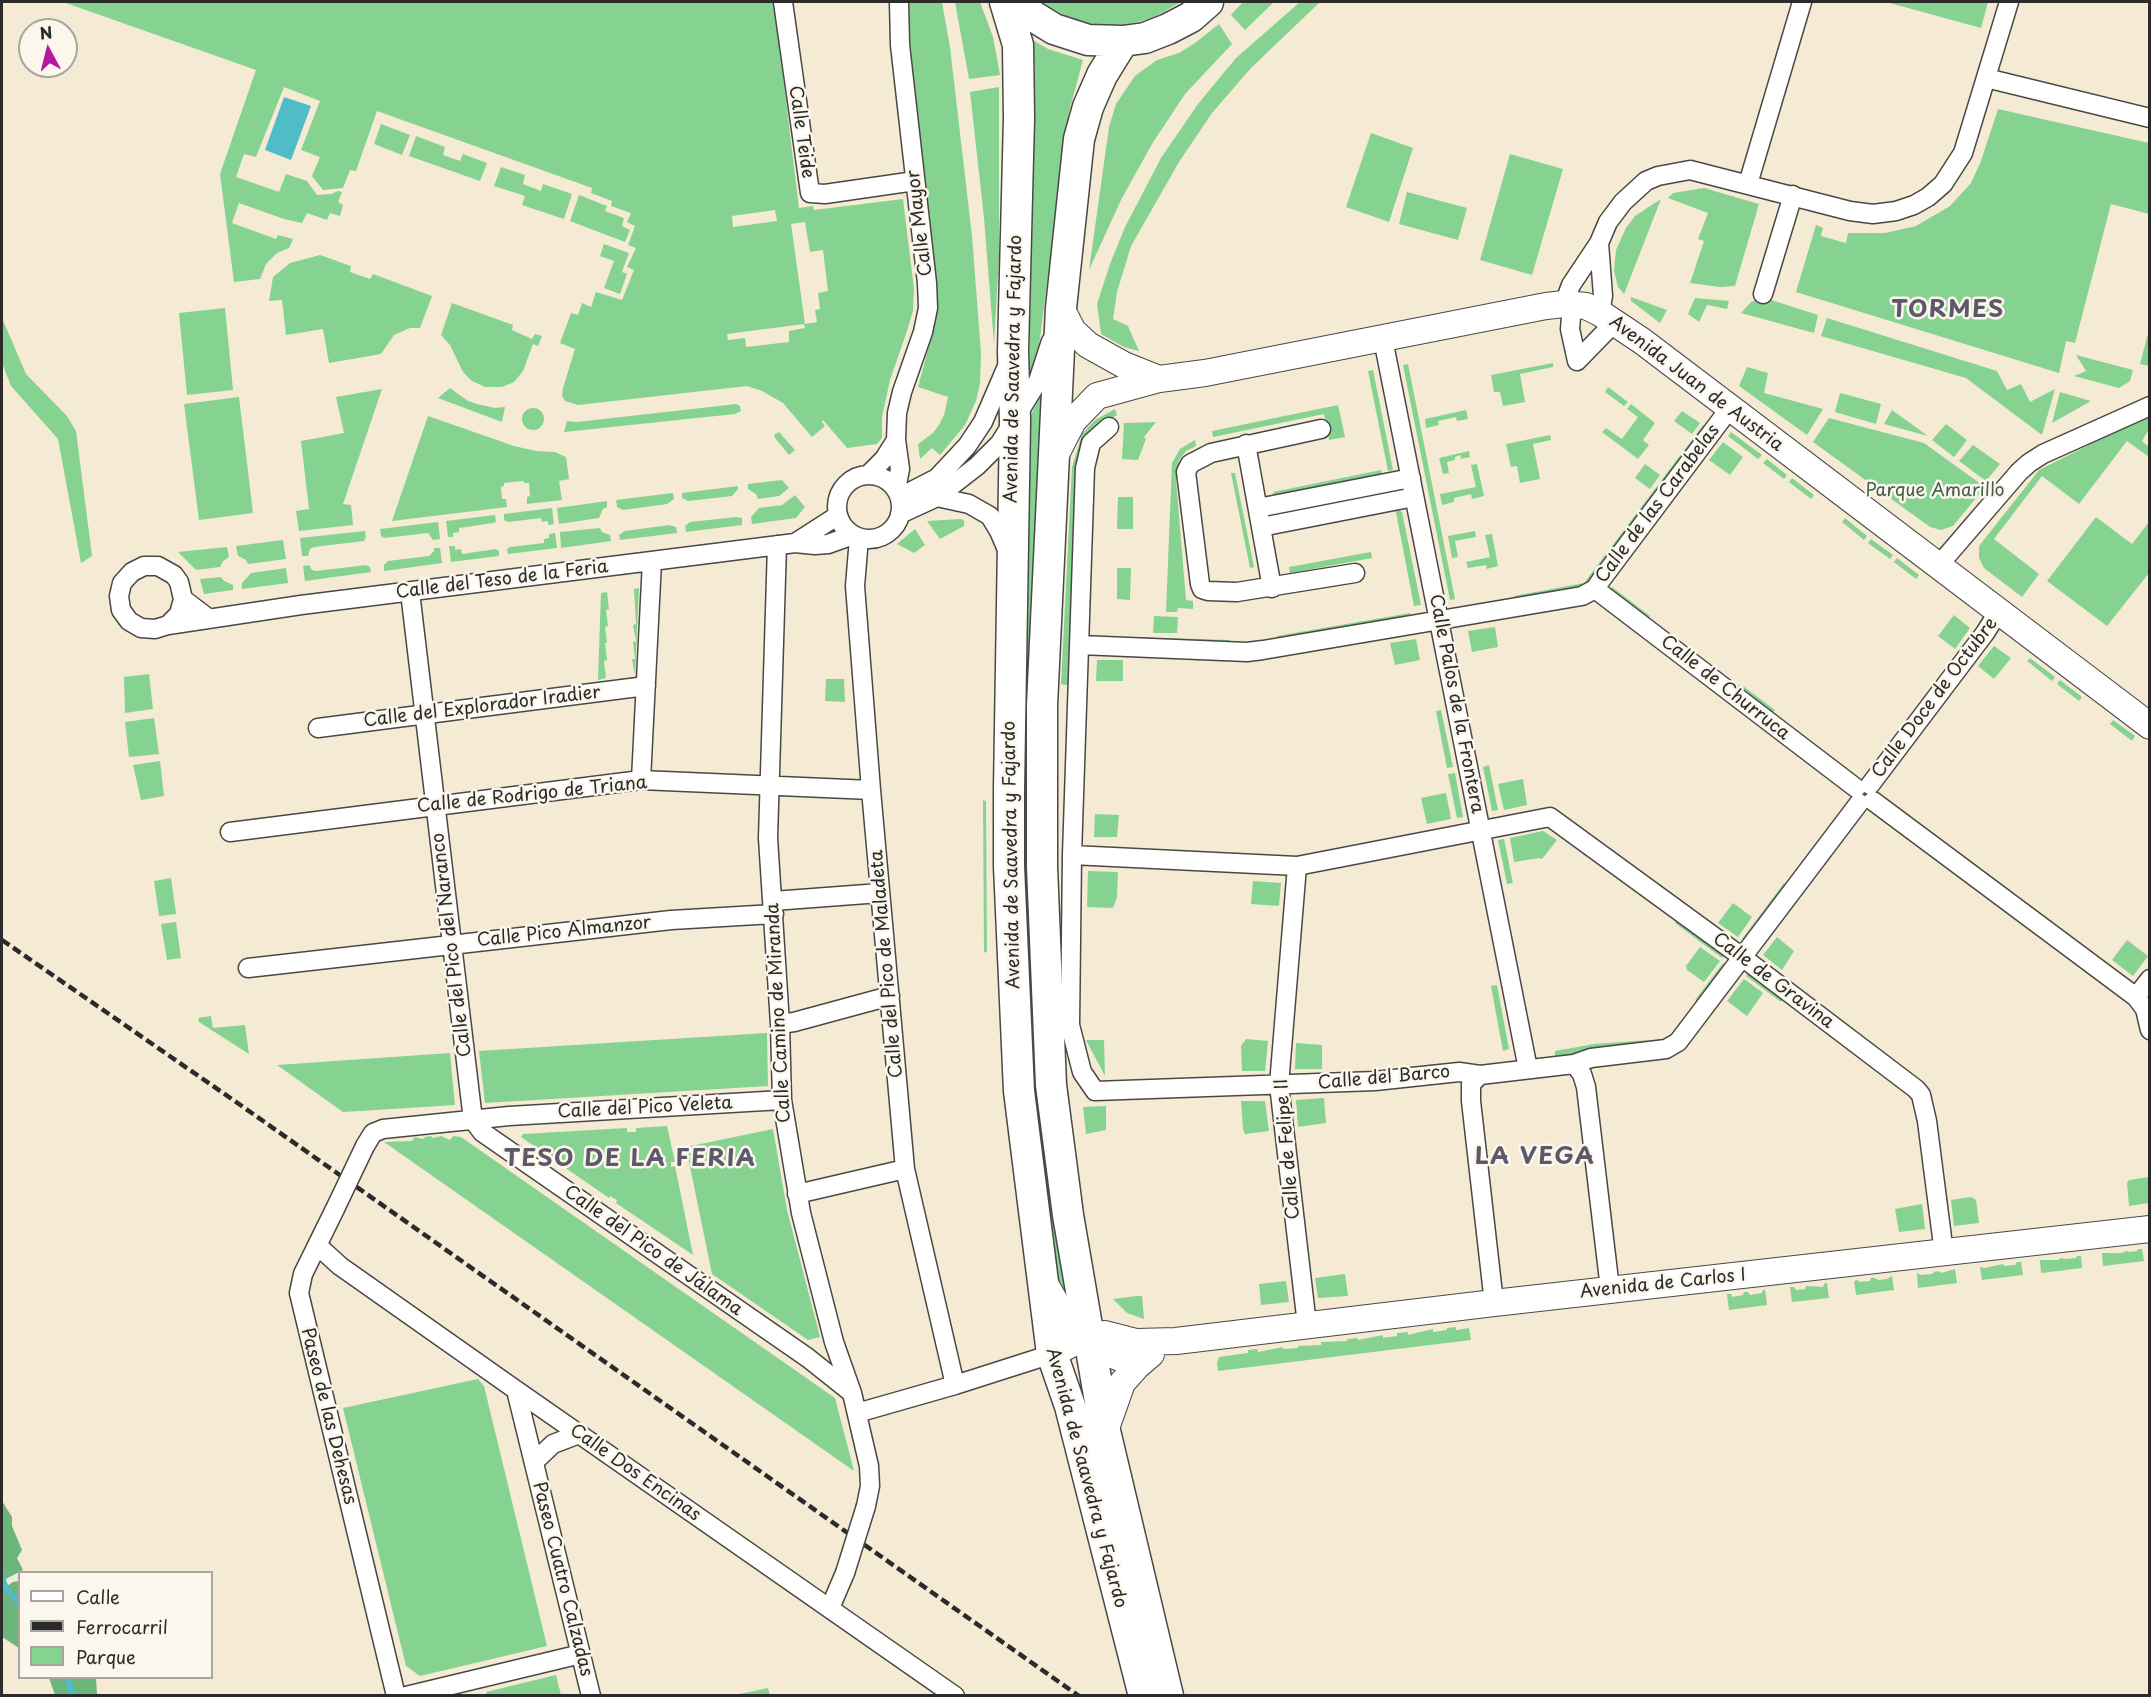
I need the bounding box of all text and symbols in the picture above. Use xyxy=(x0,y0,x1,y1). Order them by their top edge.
north arrow xyxy=(18,18,78,78)
text: N xyxy=(38,19,54,45)
street label: Calle Teide xyxy=(784,84,818,180)
street label: Calle Mayor xyxy=(903,169,937,277)
street label: Avenida de Saavedra y Fajardo xyxy=(1001,235,1027,503)
district label: TORMES xyxy=(1892,296,2004,324)
street label: Avenida Juan de Austria xyxy=(1605,311,1787,457)
street label: Calle de las Carabelas xyxy=(1591,420,1725,588)
park label: Parque Amarillo xyxy=(1865,480,2005,502)
street label: Calle del Teso de la Feria xyxy=(395,556,609,604)
street label: Calle Palos de la Frontera xyxy=(1424,593,1488,815)
street label: Calle Doce de Octubre xyxy=(1868,614,2002,782)
street label: Calle de Churruca xyxy=(1656,631,1794,745)
street label: Calle del Explorador Iradier xyxy=(362,682,602,732)
street label: Avenida de Saavedra y Fajardo xyxy=(999,721,1025,989)
street label: Calle de Rodrigo de Triana xyxy=(416,772,648,818)
street label: Calle del Pico del Naranco xyxy=(428,832,476,1058)
street label: Calle del Pico de Maladeta xyxy=(866,849,908,1079)
street label: Calle Camino de Miranda xyxy=(762,902,796,1124)
street label: Calle Pico Almanzor xyxy=(476,912,652,952)
street label: Calle de Gravina xyxy=(1708,928,1838,1034)
street label: Calle del Barco xyxy=(1317,1061,1451,1095)
street label: Calle de Felipe II xyxy=(1271,1078,1305,1220)
street label: Calle del Pico Veleta xyxy=(557,1093,733,1123)
district label: LA VEGA xyxy=(1475,1143,1595,1171)
district label: TESO DE LA FERIA xyxy=(504,1145,756,1173)
street label: Calle del Pico de Jálama xyxy=(560,1181,746,1321)
street label: Avenida de Carlos I xyxy=(1579,1265,1747,1303)
street label: Paseo de las Dehesas xyxy=(296,1325,360,1507)
street label: Avenida de Saavedra y Fajardo xyxy=(1041,1346,1131,1610)
street label: Calle Dos Encinas xyxy=(565,1420,705,1526)
street label: Paseo Cuatro Calzadas xyxy=(527,1479,597,1679)
legend xyxy=(18,1571,213,1679)
text: Calle xyxy=(76,1583,120,1610)
text: Ferrocarril xyxy=(76,1613,168,1640)
text: Parque xyxy=(76,1643,136,1670)

